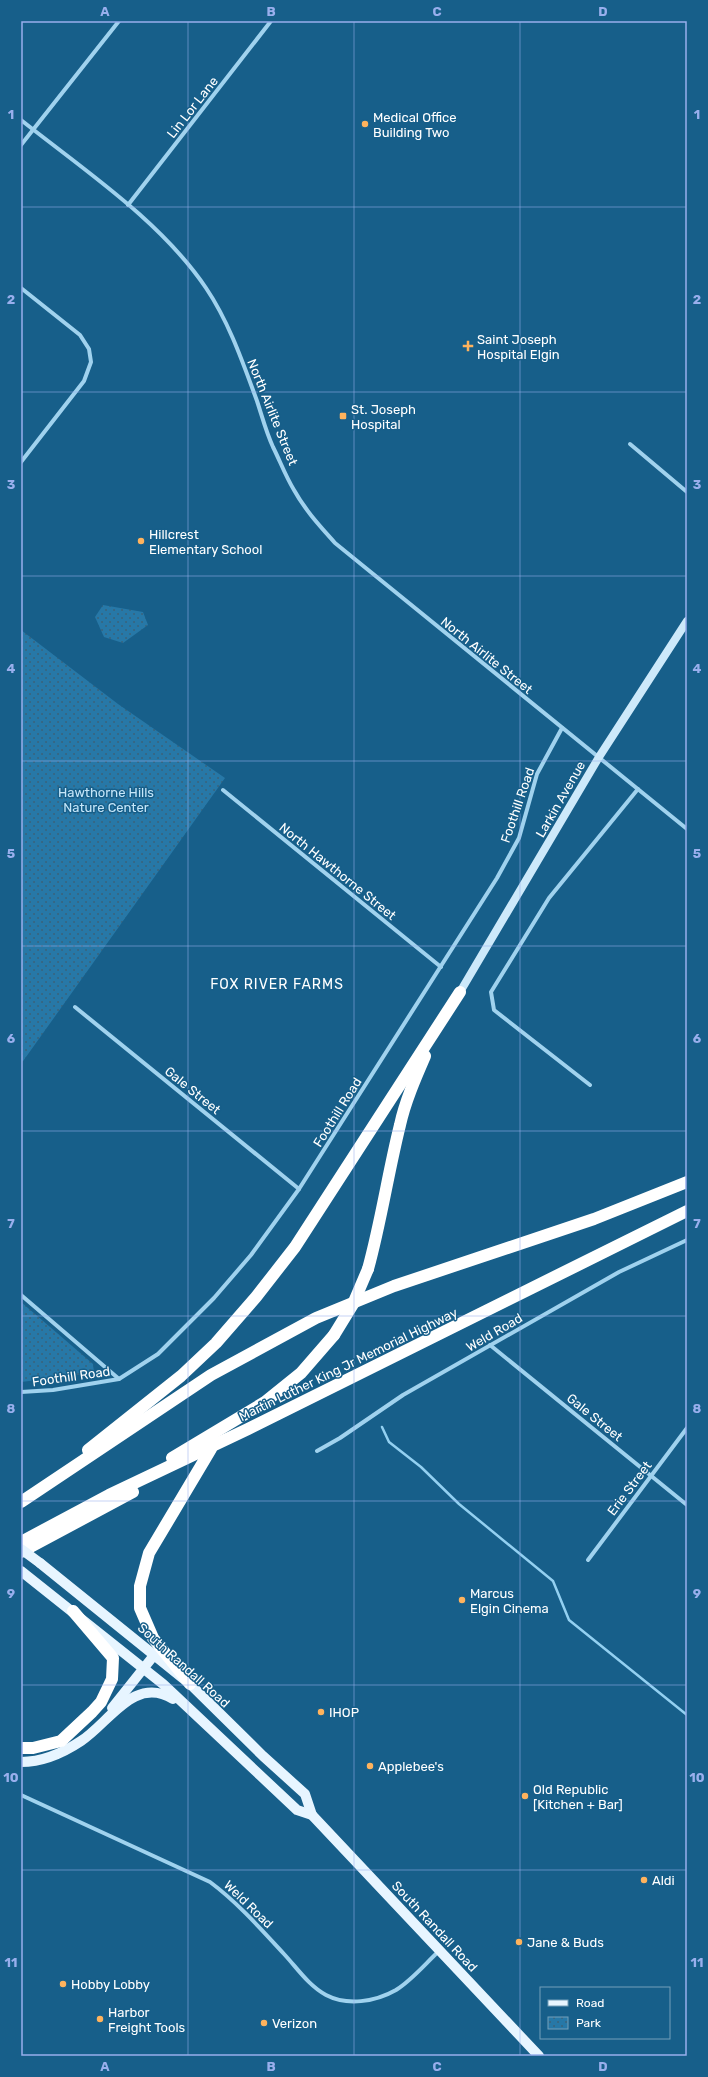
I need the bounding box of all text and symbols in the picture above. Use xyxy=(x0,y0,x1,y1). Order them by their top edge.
text: A xyxy=(100,4,110,19)
text: B xyxy=(266,4,276,19)
text: C xyxy=(432,4,442,19)
text: D xyxy=(598,4,608,19)
street label: Lin Lor Lane xyxy=(164,74,221,141)
text: 1 xyxy=(8,107,14,122)
text: 1 xyxy=(694,107,700,122)
place label: Medical Office Building Two xyxy=(373,110,457,141)
marker: Medical Office Building Two xyxy=(360,119,370,129)
text: 2 xyxy=(7,292,15,307)
text: 2 xyxy=(693,292,701,307)
place label: Saint Joseph Hospital Elgin xyxy=(477,332,560,363)
marker: Saint Joseph Hospital Elgin xyxy=(462,340,474,352)
street label: North Airlite Street xyxy=(244,357,301,468)
place label: St. Joseph Hospital xyxy=(351,402,416,432)
marker: St. Joseph Hospital xyxy=(338,411,348,421)
text: 3 xyxy=(7,477,16,492)
text: 3 xyxy=(693,477,702,492)
place label: Hillcrest Elementary School xyxy=(149,527,262,557)
marker: Hillcrest Elementary School xyxy=(136,536,146,546)
street label: North Airlite Street xyxy=(438,614,536,697)
text: 4 xyxy=(7,661,16,676)
text: 4 xyxy=(693,661,702,676)
street label: Larkin Avenue xyxy=(533,758,588,840)
street label: Foothill Road xyxy=(498,765,537,845)
park label: Hawthorne Hills Nature Center xyxy=(58,785,154,815)
street label: North Hawthorne Street xyxy=(276,820,399,923)
text: 5 xyxy=(7,846,15,861)
text: 5 xyxy=(693,846,701,861)
district label: FOX RIVER FARMS xyxy=(210,976,344,993)
text: 6 xyxy=(7,1031,16,1046)
text: 6 xyxy=(693,1031,702,1046)
street label: Gale Street xyxy=(162,1063,224,1117)
street label: Foothill Road xyxy=(310,1075,365,1150)
text: 7 xyxy=(7,1216,15,1231)
text: 7 xyxy=(693,1216,701,1231)
street label: Martin Luther King Jr Memorial Highway xyxy=(236,1305,460,1425)
street label: Weld Road xyxy=(464,1310,525,1355)
street label: Foothill Road xyxy=(31,1364,111,1389)
street label: Gale Street xyxy=(564,1390,626,1444)
text: 8 xyxy=(7,1401,16,1416)
text: 8 xyxy=(693,1401,702,1416)
street label: Erie Street xyxy=(604,1458,655,1518)
text: 9 xyxy=(7,1586,15,1601)
place label: Marcus Elgin Cinema xyxy=(470,1586,549,1617)
text: 9 xyxy=(693,1586,701,1601)
marker: Marcus Elgin Cinema xyxy=(457,1595,467,1605)
street label: South Randall Road xyxy=(135,1620,233,1711)
place label: IHOP xyxy=(329,1705,359,1720)
marker: IHOP xyxy=(316,1707,326,1717)
place label: Applebee's xyxy=(378,1759,444,1774)
marker: Applebee's xyxy=(365,1761,375,1771)
text: 10 xyxy=(3,1770,19,1785)
text: 10 xyxy=(689,1770,705,1785)
place label: Old Republic [Kitchen + Bar] xyxy=(533,1782,623,1812)
marker: Old Republic [Kitchen + Bar] xyxy=(520,1791,530,1801)
place label: Aldi xyxy=(652,1873,675,1888)
marker: Aldi xyxy=(639,1875,649,1885)
street label: Weld Road xyxy=(221,1877,276,1931)
street label: South Randall Road xyxy=(389,1878,480,1975)
place label: Jane & Buds xyxy=(527,1935,604,1950)
marker: Jane & Buds xyxy=(514,1937,524,1947)
text: 11 xyxy=(5,1955,17,1970)
text: 11 xyxy=(691,1955,703,1970)
place label: Hobby Lobby xyxy=(71,1977,150,1992)
marker: Hobby Lobby xyxy=(58,1979,68,1989)
legend xyxy=(540,1987,670,2039)
text: Road xyxy=(576,1996,604,2010)
place label: Harbor Freight Tools xyxy=(108,2005,186,2036)
marker: Harbor Freight Tools xyxy=(95,2014,105,2024)
place label: Verizon xyxy=(272,2016,317,2031)
text: Park xyxy=(576,2016,602,2030)
marker: Verizon xyxy=(259,2018,269,2028)
text: A xyxy=(100,2059,110,2074)
text: B xyxy=(266,2059,276,2074)
text: C xyxy=(432,2059,442,2074)
text: D xyxy=(598,2059,608,2074)

